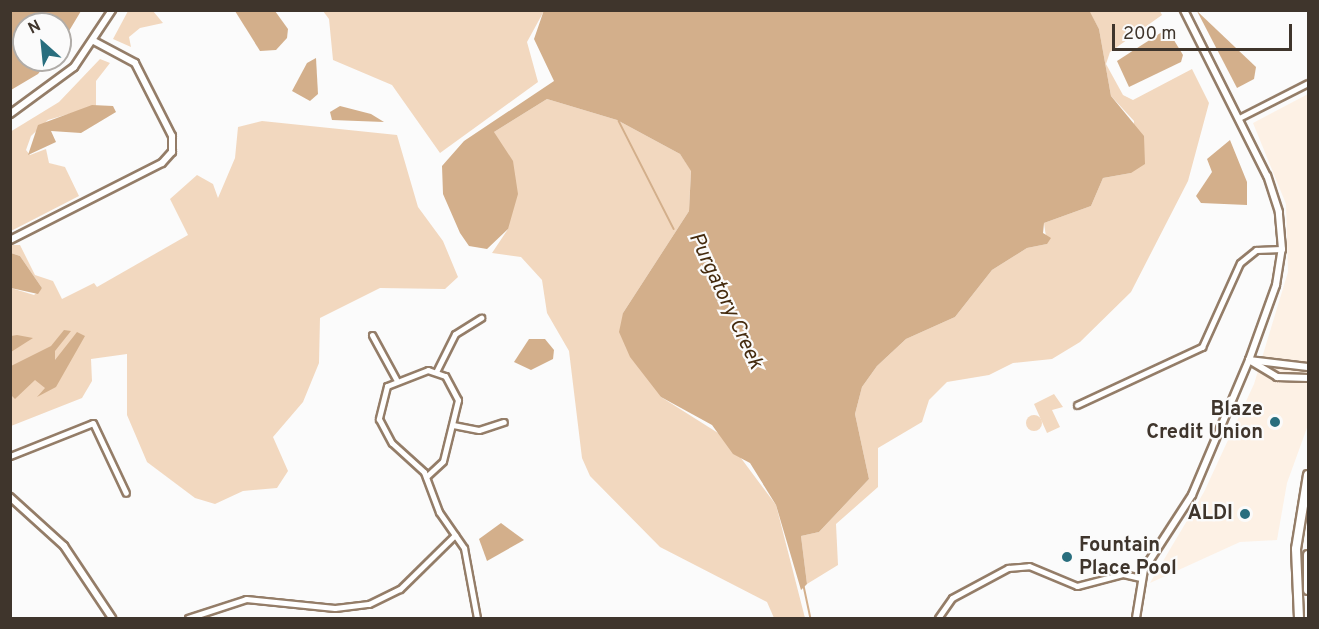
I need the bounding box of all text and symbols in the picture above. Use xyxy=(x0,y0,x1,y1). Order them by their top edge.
north arrow xyxy=(12,12,72,72)
scale bar xyxy=(1115,12,1295,50)
text: N xyxy=(25,16,44,39)
text: 200 m xyxy=(1123,23,1176,46)
water label: Purgatory Creek xyxy=(682,229,768,373)
place label: Blaze Credit Union xyxy=(1146,398,1263,445)
marker: Blaze Credit Union xyxy=(1268,415,1282,429)
place label: ALDI xyxy=(1187,502,1233,526)
marker: ALDI xyxy=(1238,507,1252,521)
place label: Fountain Place Pool xyxy=(1079,534,1177,581)
marker: Fountain Place Pool xyxy=(1060,550,1074,564)

